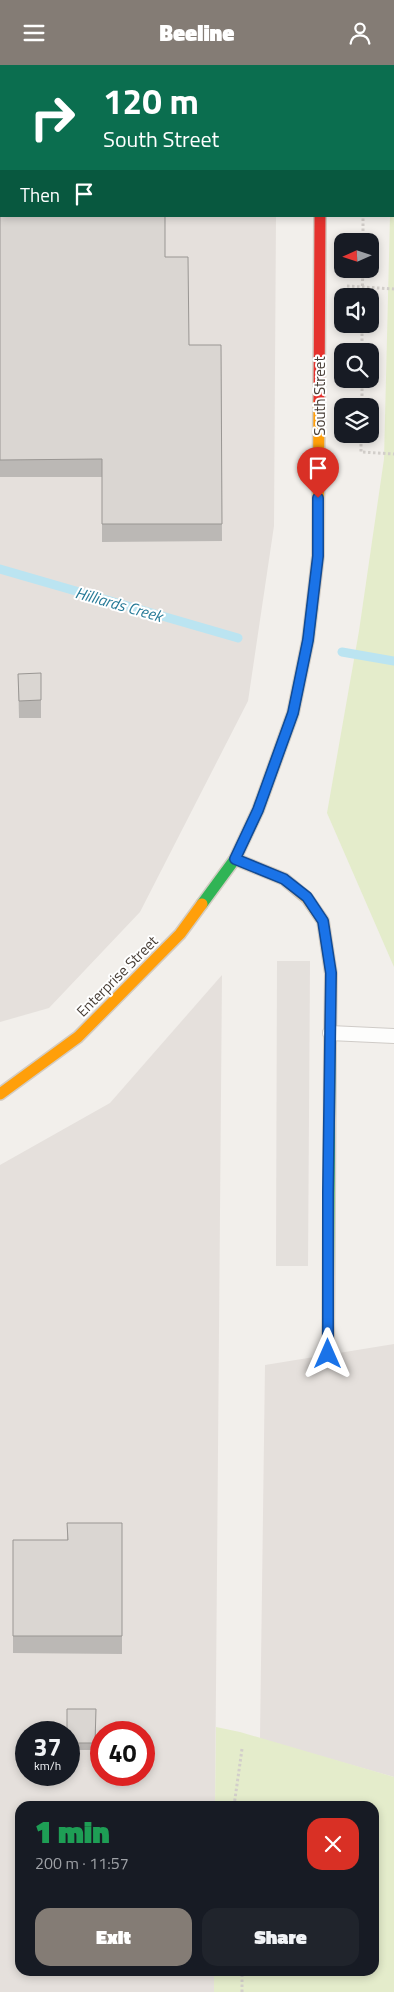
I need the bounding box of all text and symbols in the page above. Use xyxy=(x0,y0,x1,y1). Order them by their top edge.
text: Beeline xyxy=(160,16,234,50)
icon: menu xyxy=(20,19,48,47)
icon: person xyxy=(346,19,374,47)
text: 120 m xyxy=(103,74,199,128)
icon: right xyxy=(20,85,85,150)
text: South Street xyxy=(103,122,219,156)
text: Then xyxy=(20,180,60,209)
icon: arrive xyxy=(70,180,98,208)
north arrow xyxy=(334,233,379,277)
map controls xyxy=(334,233,379,443)
button: sound xyxy=(334,288,379,333)
button: search xyxy=(334,343,379,388)
street label: South Street xyxy=(308,356,331,436)
button: layers xyxy=(334,398,379,443)
pin xyxy=(297,447,339,498)
icon: arrive xyxy=(304,454,332,482)
water label: Hilliards Creek xyxy=(73,580,167,628)
street label: Enterprise Street xyxy=(71,929,164,1022)
position arrow xyxy=(301,1327,353,1379)
speed limit sign: 40 xyxy=(90,1721,155,1786)
text: 37 xyxy=(33,1728,62,1766)
text: km/h xyxy=(34,1756,61,1775)
text: 1 min xyxy=(35,1809,110,1855)
button: close xyxy=(307,1818,359,1870)
text: 200 m · 11:57 xyxy=(35,1851,129,1875)
button: Exit xyxy=(35,1908,192,1966)
button: Share xyxy=(202,1908,359,1966)

